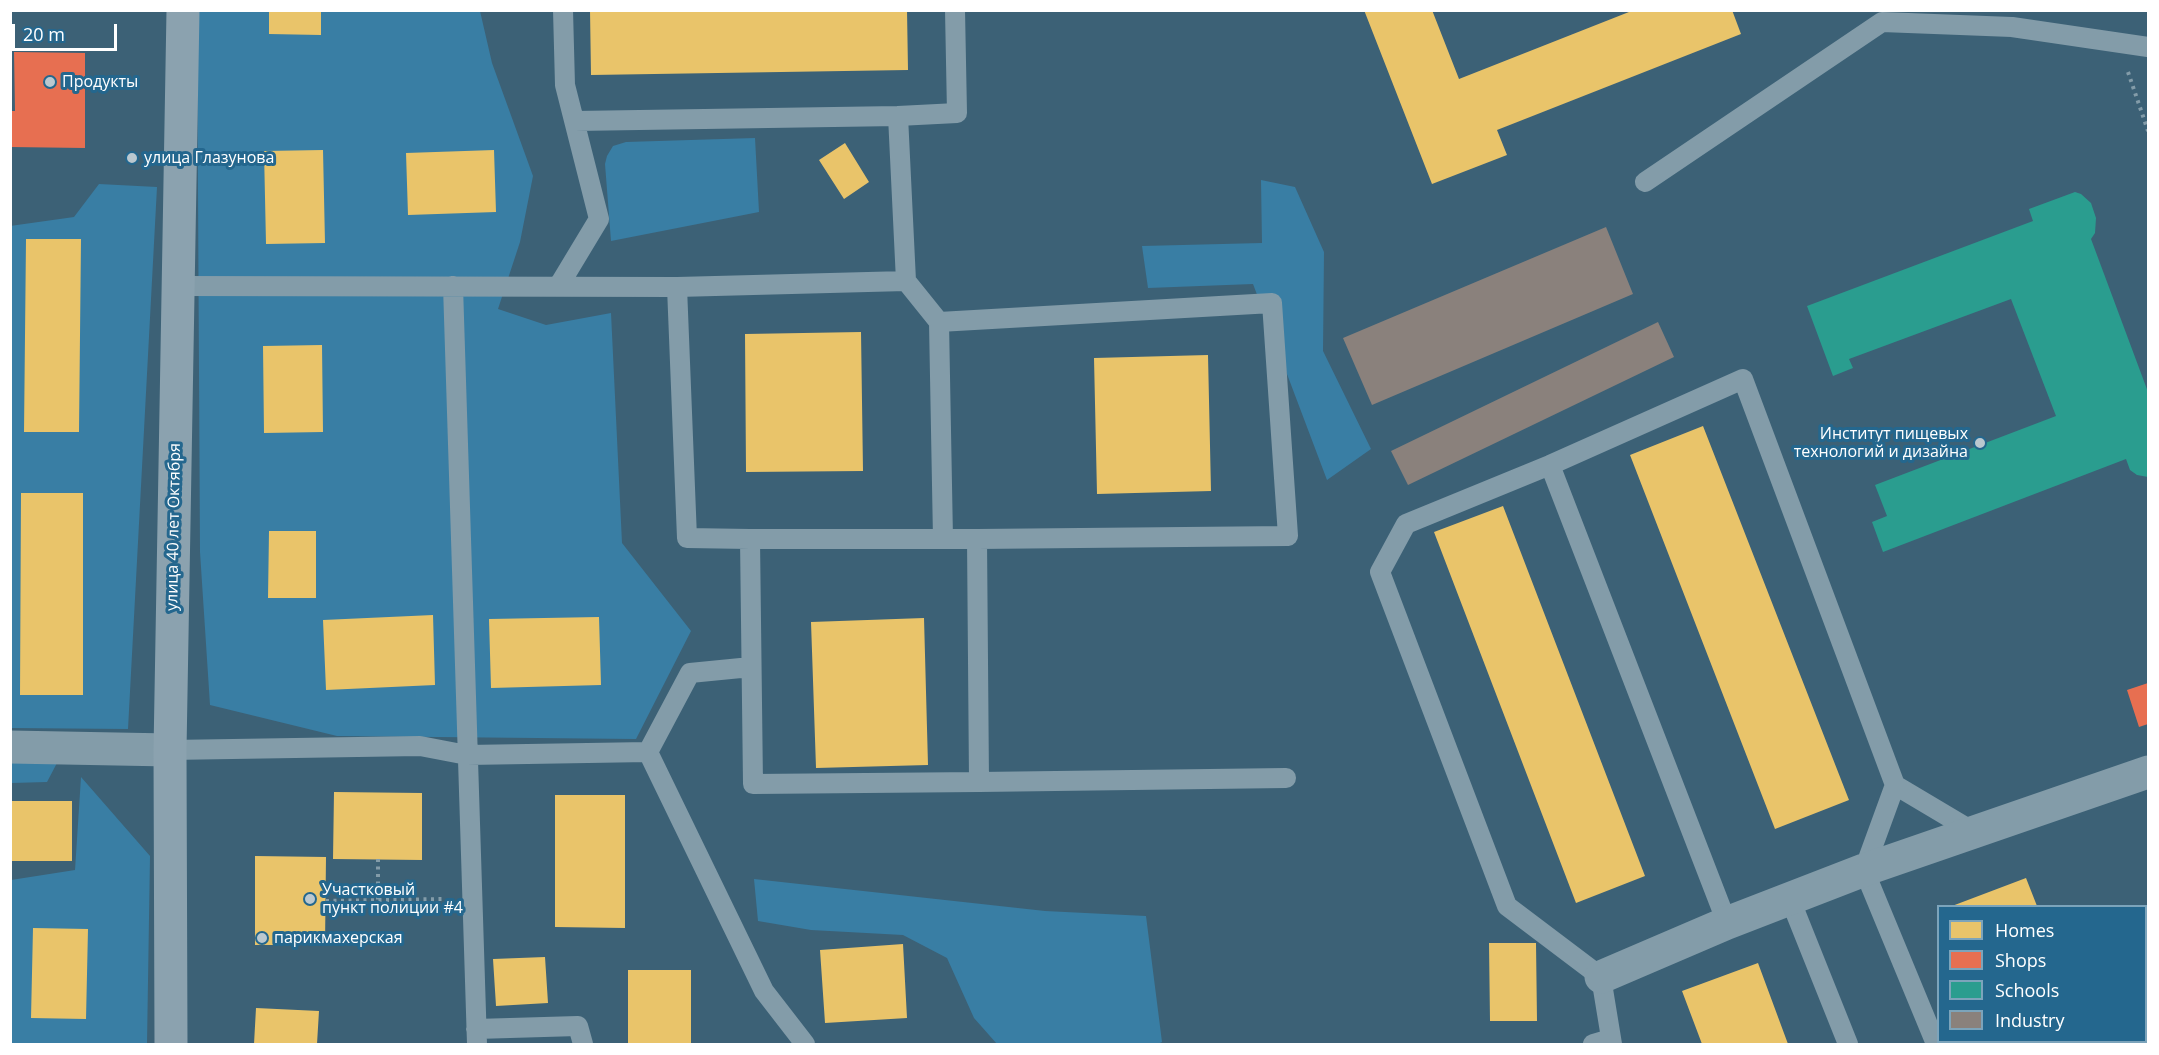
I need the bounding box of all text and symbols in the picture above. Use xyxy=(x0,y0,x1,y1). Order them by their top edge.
scale bar xyxy=(15,12,120,50)
text: 20 m xyxy=(23,22,65,46)
place label: Продукты xyxy=(62,72,138,92)
marker: Продукты xyxy=(43,75,57,89)
place label: улица Глазунова xyxy=(144,148,274,168)
marker: улица Глазунова xyxy=(125,151,139,165)
place label: Институт пищевых технологий и дизайна xyxy=(1794,424,1968,462)
marker: Институт пищевых технологий и дизайна xyxy=(1973,436,1987,450)
street label: улица 40 лет Октября xyxy=(163,443,185,611)
place label: Участковый пункт полиции #4 xyxy=(322,880,463,918)
marker: Участковый пункт полиции #4 xyxy=(303,892,317,906)
legend xyxy=(1937,905,2147,1043)
text: Homes xyxy=(1995,918,2054,942)
place label: парикмахерская xyxy=(274,928,402,948)
marker: парикмахерская xyxy=(255,931,269,945)
text: Shops xyxy=(1995,948,2046,972)
text: Schools xyxy=(1995,978,2059,1002)
text: Industry xyxy=(1995,1008,2065,1032)

